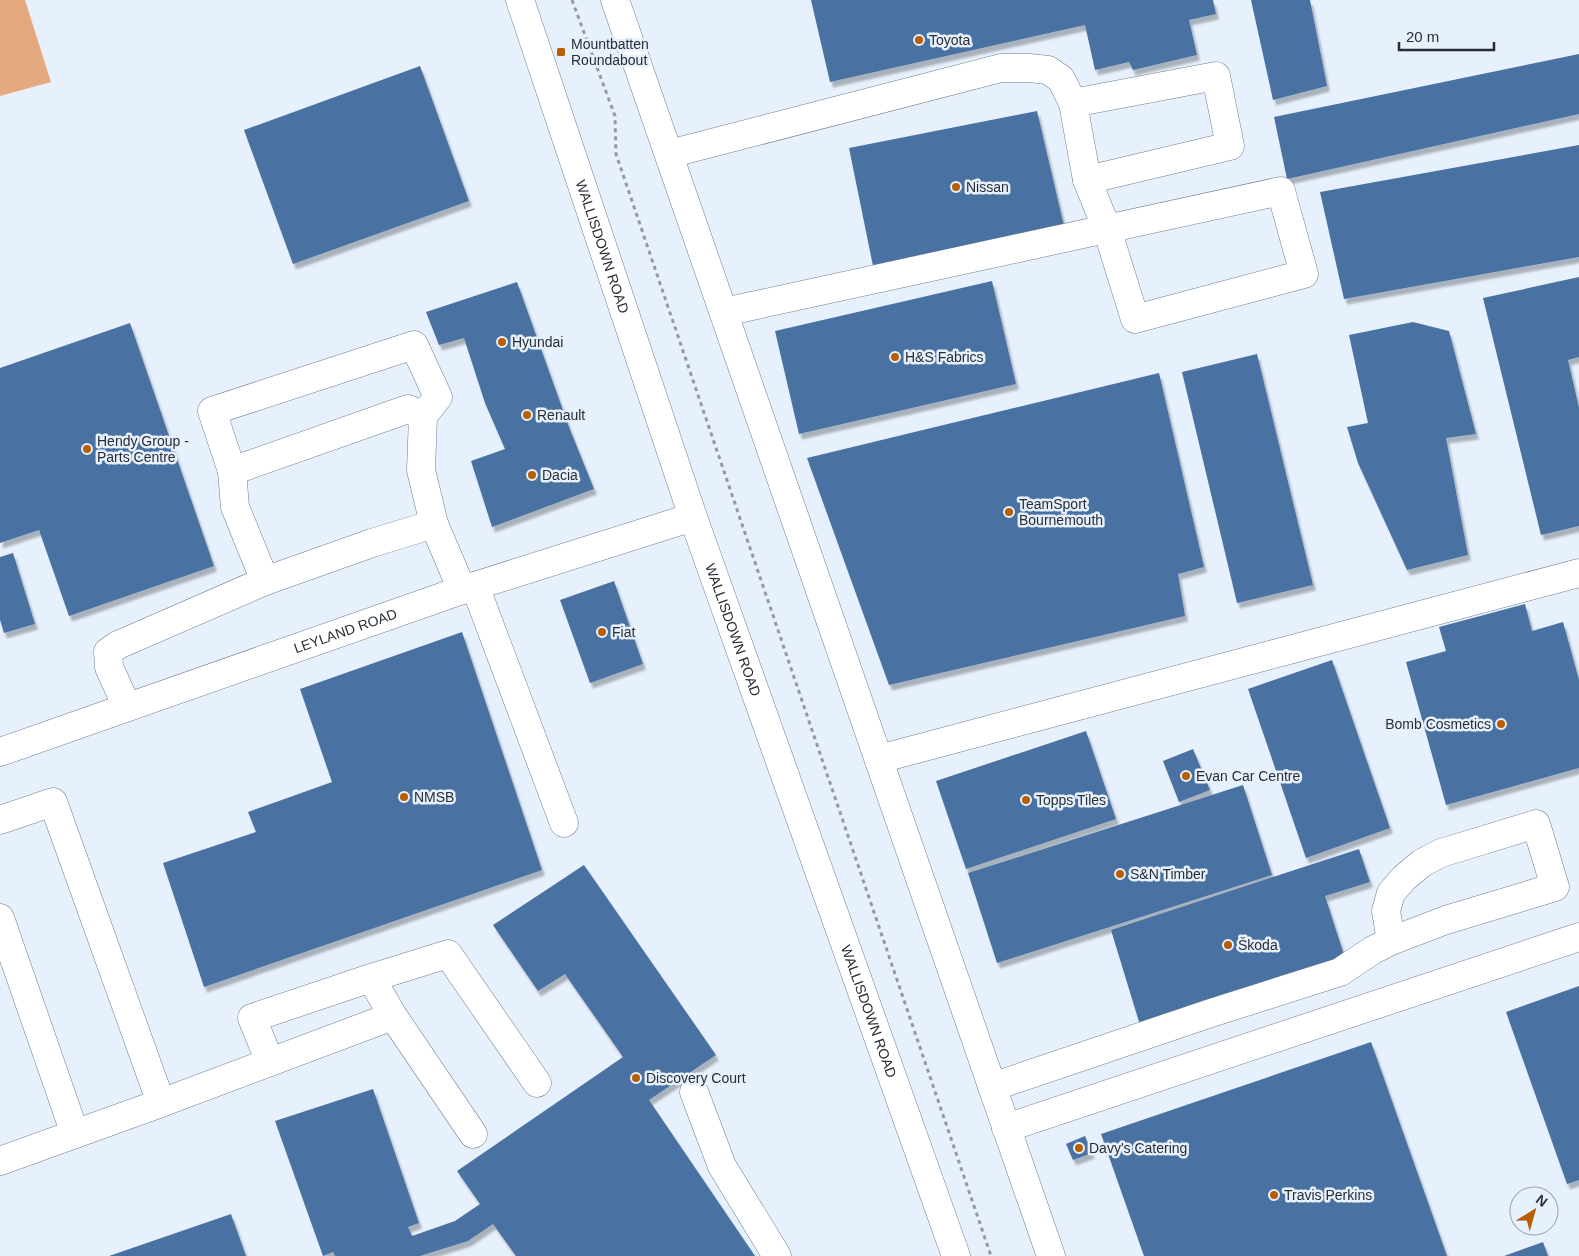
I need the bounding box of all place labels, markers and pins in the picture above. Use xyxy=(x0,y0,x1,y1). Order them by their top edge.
place label: Toyota xyxy=(929,32,970,48)
marker: Toyota xyxy=(913,34,925,46)
place label: Mountbatten Roundabout xyxy=(571,36,649,68)
marker: Mountbatten Roundabout xyxy=(555,46,567,58)
place label: Nissan xyxy=(966,179,1009,195)
marker: Nissan xyxy=(950,181,962,193)
place label: Hyundai xyxy=(512,334,563,350)
marker: Hyundai xyxy=(496,336,508,348)
place label: H&S Fabrics xyxy=(905,349,984,365)
marker: H&S Fabrics xyxy=(889,351,901,363)
place label: Renault xyxy=(537,407,585,423)
marker: Renault xyxy=(521,409,533,421)
place label: Hendy Group - Parts Centre xyxy=(97,433,189,465)
marker: Hendy Group - Parts Centre xyxy=(81,443,93,455)
place label: Dacia xyxy=(542,467,578,483)
marker: Dacia xyxy=(526,469,538,481)
place label: TeamSport Bournemouth xyxy=(1019,496,1103,528)
marker: TeamSport Bournemouth xyxy=(1003,506,1015,518)
place label: Fiat xyxy=(612,624,635,640)
marker: Fiat xyxy=(596,626,608,638)
place label: Bomb Cosmetics xyxy=(1385,716,1491,732)
marker: Bomb Cosmetics xyxy=(1495,718,1507,730)
place label: Evan Car Centre xyxy=(1196,768,1300,784)
marker: Evan Car Centre xyxy=(1180,770,1192,782)
place label: NMSB xyxy=(414,789,454,805)
marker: NMSB xyxy=(398,791,410,803)
place label: Topps Tiles xyxy=(1036,792,1106,808)
marker: Topps Tiles xyxy=(1020,794,1032,806)
place label: S&N Timber xyxy=(1130,866,1206,882)
marker: S&N Timber xyxy=(1114,868,1126,880)
place label: Škoda xyxy=(1238,937,1278,953)
marker: Škoda xyxy=(1222,939,1234,951)
place label: Discovery Court xyxy=(646,1070,746,1086)
marker: Discovery Court xyxy=(630,1072,642,1084)
place label: Davy's Catering xyxy=(1089,1140,1187,1156)
marker: Davy's Catering xyxy=(1073,1142,1085,1154)
place label: Travis Perkins xyxy=(1284,1187,1372,1203)
marker: Travis Perkins xyxy=(1268,1189,1280,1201)

